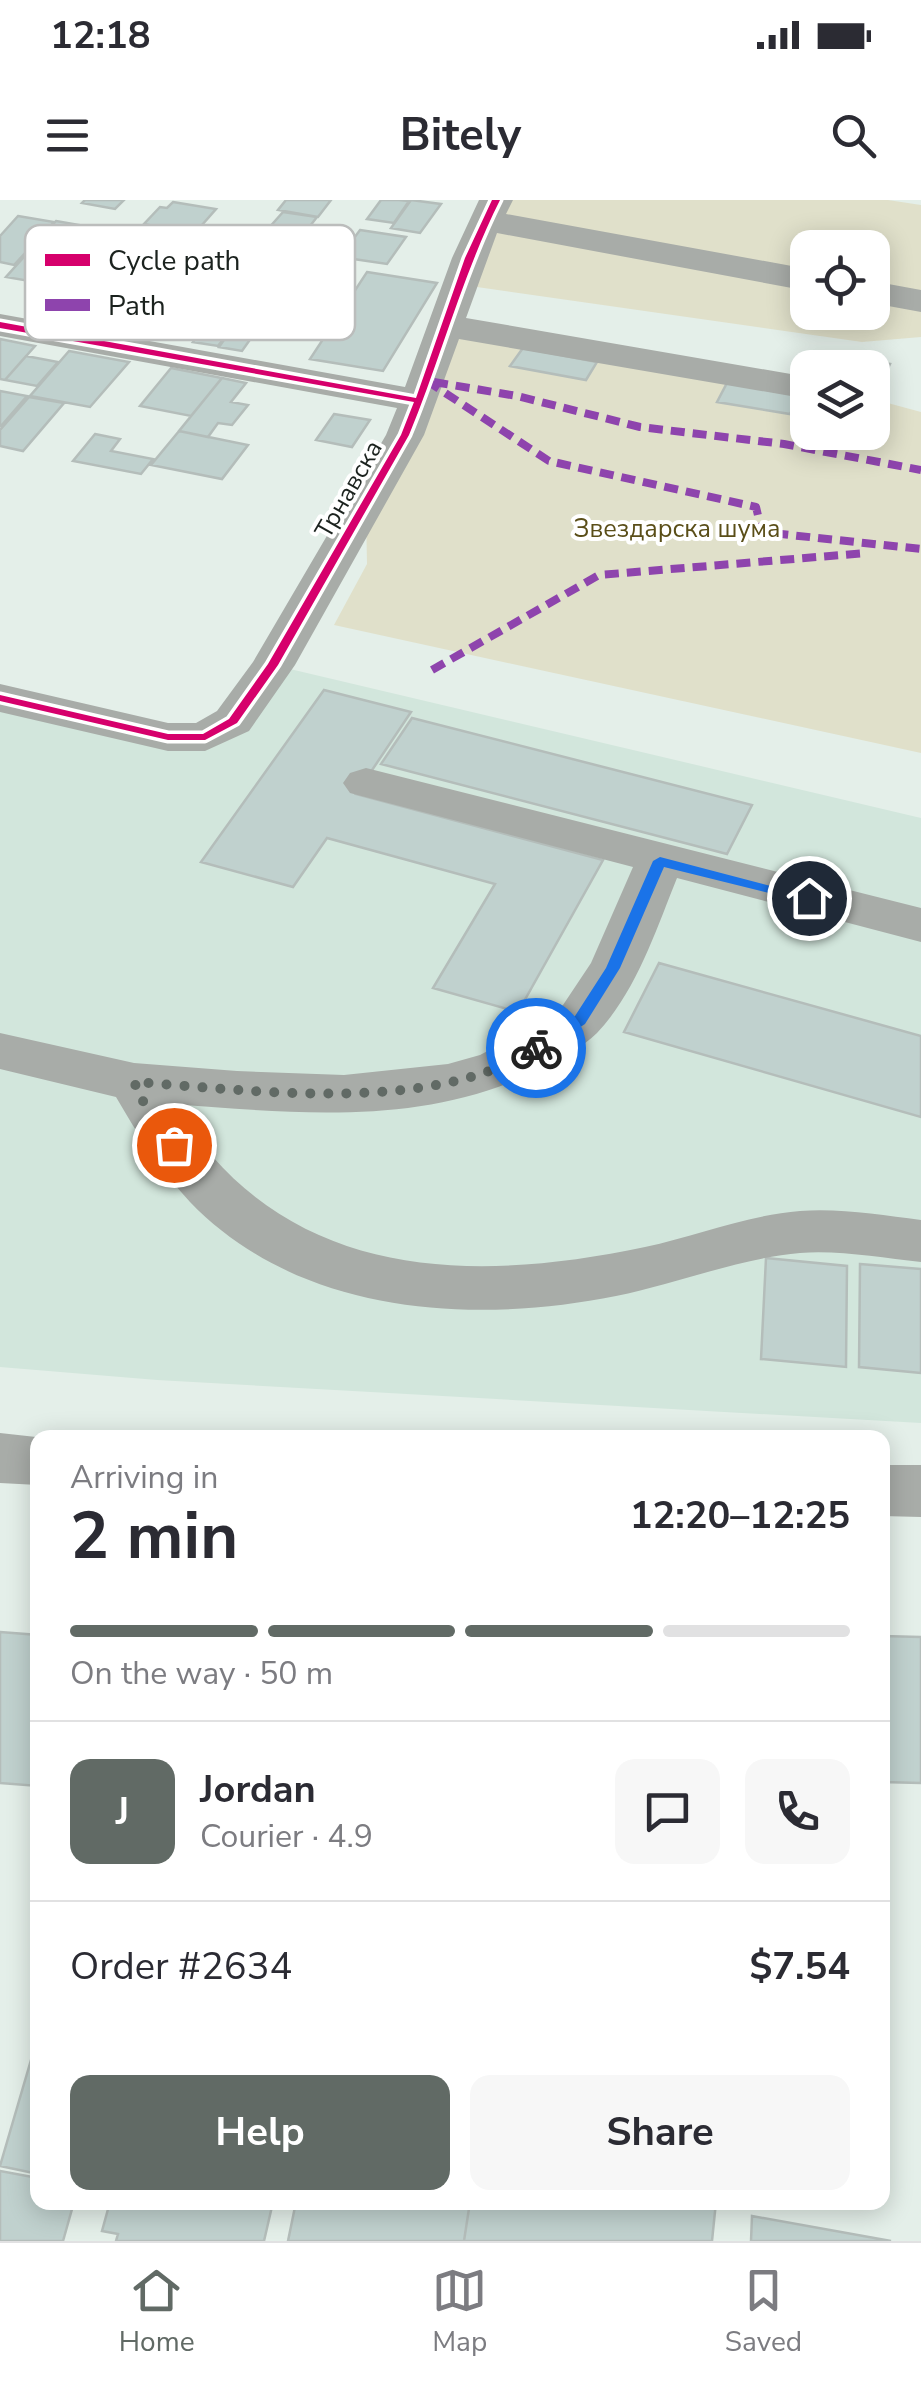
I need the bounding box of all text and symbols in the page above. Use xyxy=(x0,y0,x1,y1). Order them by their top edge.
text: 12:18 xyxy=(50,10,151,61)
text: Bitely xyxy=(400,105,521,166)
icon: menu xyxy=(40,108,95,163)
icon: search xyxy=(826,108,881,163)
legend xyxy=(25,225,355,340)
map controls xyxy=(790,230,890,450)
button: locate xyxy=(790,230,890,330)
text: Cycle path xyxy=(108,242,240,280)
text: Path xyxy=(108,287,166,325)
button: layers xyxy=(790,350,890,450)
street label: Трнавска xyxy=(307,434,391,545)
park label: Звездарска шума xyxy=(574,512,780,546)
pin xyxy=(767,856,852,941)
icon: home xyxy=(782,871,837,926)
courier xyxy=(486,998,586,1098)
icon: bike xyxy=(509,1021,564,1076)
pin xyxy=(132,1103,217,1188)
icon: bag xyxy=(147,1118,202,1173)
text: Arriving in xyxy=(70,1456,218,1499)
text: 12:20–12:25 xyxy=(630,1490,850,1541)
text: 2 min xyxy=(70,1492,238,1581)
text: On the way · 50 m xyxy=(70,1652,333,1695)
button: chat xyxy=(615,1759,720,1864)
button: phone xyxy=(745,1759,850,1864)
text: Jordan xyxy=(200,1764,316,1815)
text: J xyxy=(116,1786,129,1837)
text: Courier · 4.9 xyxy=(200,1815,373,1858)
text: Order #2634 xyxy=(70,1941,292,1992)
text: $7.54 xyxy=(749,1941,850,1992)
button: Help xyxy=(70,2075,450,2190)
button: Share xyxy=(470,2075,850,2190)
tab: Home xyxy=(119,2263,195,2361)
tab: Map xyxy=(432,2263,487,2361)
tab: Saved xyxy=(725,2263,802,2361)

